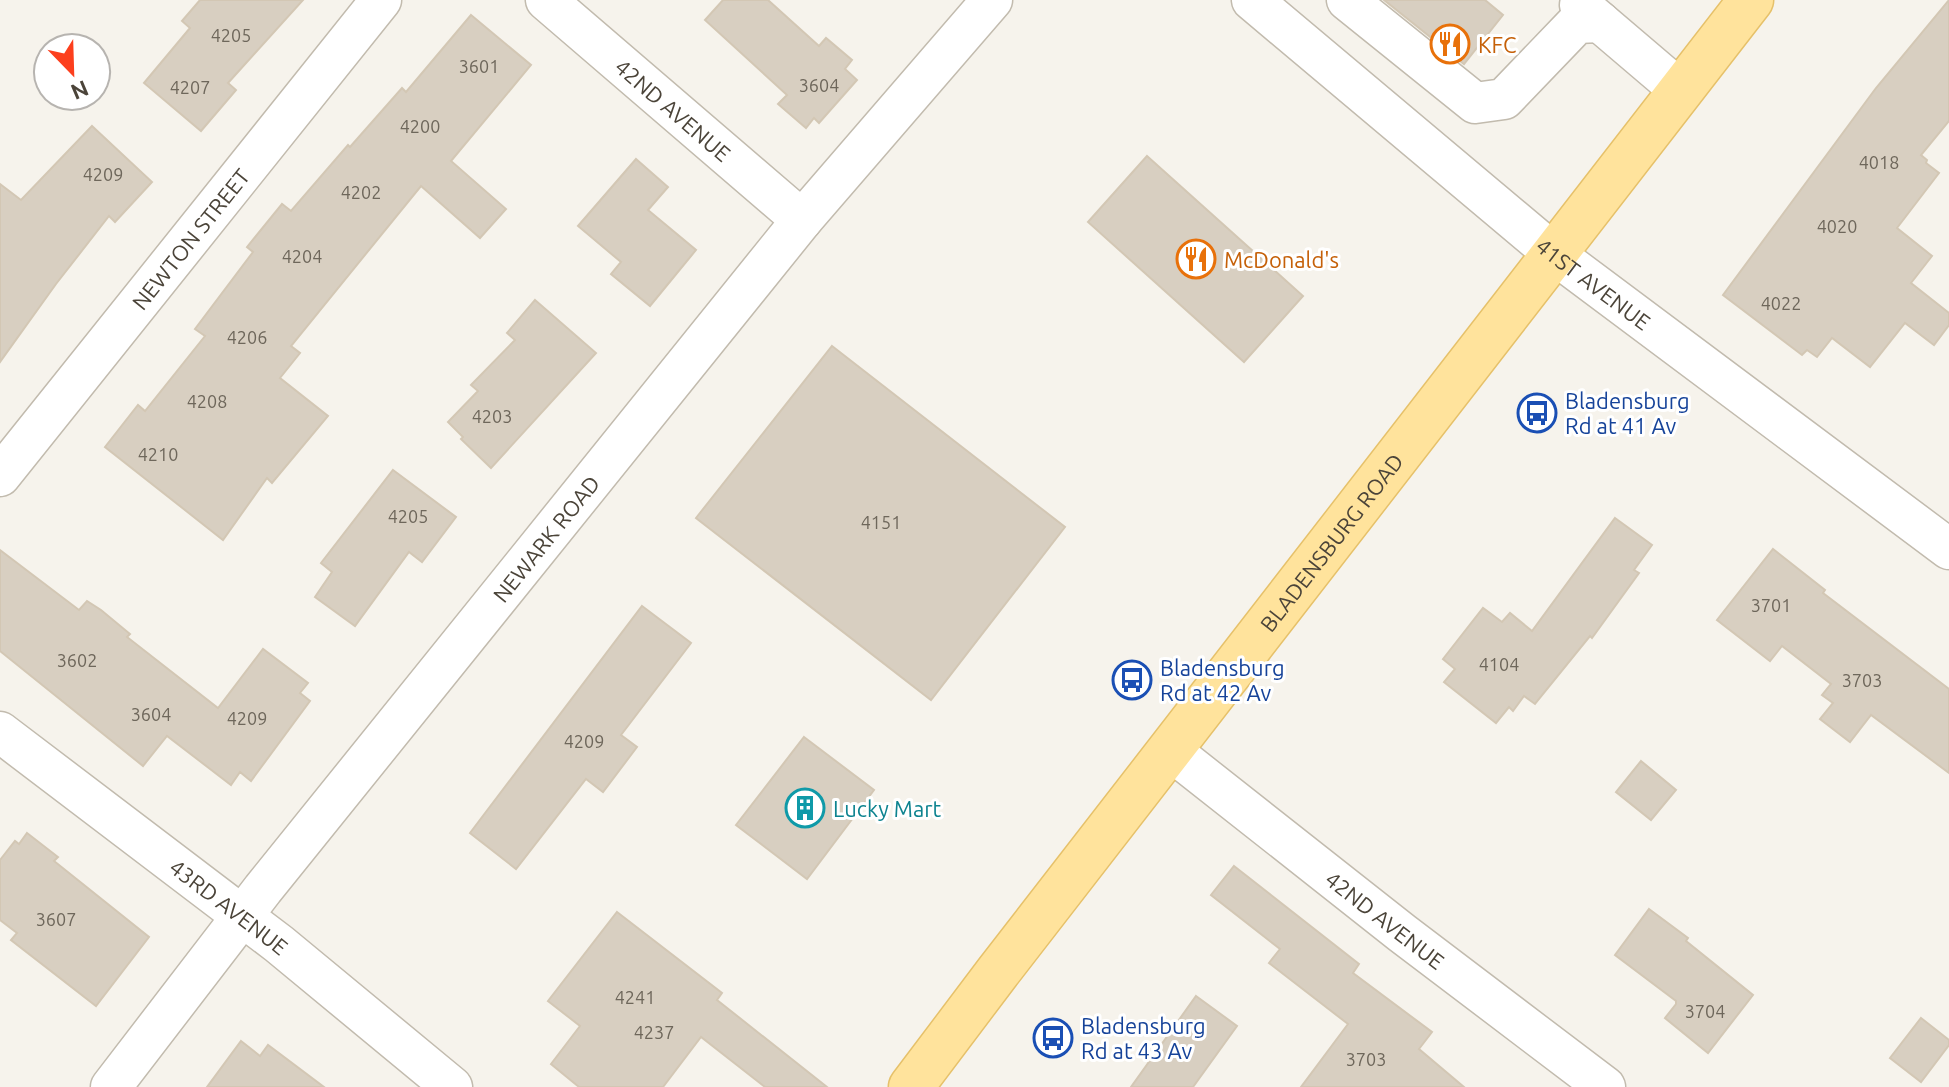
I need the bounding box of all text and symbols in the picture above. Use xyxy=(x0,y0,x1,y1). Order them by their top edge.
restaurant icon: KFC xyxy=(1429,23,1471,65)
house number: 4205 xyxy=(211,25,251,45)
north arrow xyxy=(32,32,112,112)
place label: KFC xyxy=(1478,32,1516,57)
street label: 42ND AVENUE xyxy=(611,53,736,166)
house number: 3601 xyxy=(459,56,499,76)
house number: 3604 xyxy=(799,75,839,95)
text: N xyxy=(68,76,92,106)
house number: 4207 xyxy=(170,77,210,97)
house number: 4200 xyxy=(400,116,440,136)
house number: 4018 xyxy=(1859,152,1899,172)
street label: NEWTON STREET xyxy=(126,163,254,314)
house number: 4209 xyxy=(83,164,123,184)
house number: 4202 xyxy=(341,182,381,202)
house number: 4020 xyxy=(1817,216,1857,236)
street label: 41ST AVENUE xyxy=(1532,232,1656,334)
restaurant icon: McDonald's xyxy=(1175,238,1217,280)
house number: 4204 xyxy=(282,246,322,266)
place label: McDonald's xyxy=(1224,247,1339,272)
house number: 4022 xyxy=(1761,293,1801,313)
house number: 4206 xyxy=(227,327,267,347)
place label: Bladensburg Rd at 41 Av xyxy=(1565,388,1690,438)
house number: 4208 xyxy=(187,391,227,411)
bus stop icon: Bladensburg Rd at 41 Av xyxy=(1516,392,1558,434)
house number: 4203 xyxy=(472,406,512,426)
house number: 4210 xyxy=(138,444,178,464)
street label: BLADENSBURG ROAD xyxy=(1254,448,1408,636)
street label: NEWARK ROAD xyxy=(487,470,604,606)
house number: 4205 xyxy=(388,506,428,526)
house number: 4151 xyxy=(861,512,901,532)
house number: 3701 xyxy=(1751,595,1791,615)
house number: 3602 xyxy=(57,650,97,670)
house number: 4104 xyxy=(1479,654,1519,674)
place label: Bladensburg Rd at 42 Av xyxy=(1160,655,1285,705)
bus stop icon: Bladensburg Rd at 42 Av xyxy=(1111,659,1153,701)
house number: 3703 xyxy=(1842,670,1882,690)
house number: 3604 xyxy=(131,704,171,724)
house number: 4209 xyxy=(227,708,267,728)
house number: 4209 xyxy=(564,731,604,751)
building icon: Lucky Mart xyxy=(784,787,826,829)
place label: Lucky Mart xyxy=(833,796,942,821)
street label: 43RD AVENUE xyxy=(165,853,293,959)
street label: 42ND AVENUE xyxy=(1321,865,1450,973)
house number: 3607 xyxy=(36,909,76,929)
house number: 4241 xyxy=(615,987,655,1007)
house number: 3704 xyxy=(1685,1001,1725,1021)
place label: Bladensburg Rd at 43 Av xyxy=(1081,1013,1206,1063)
bus stop icon: Bladensburg Rd at 43 Av xyxy=(1032,1017,1074,1059)
house number: 4237 xyxy=(634,1022,674,1042)
house number: 3703 xyxy=(1346,1049,1386,1069)

